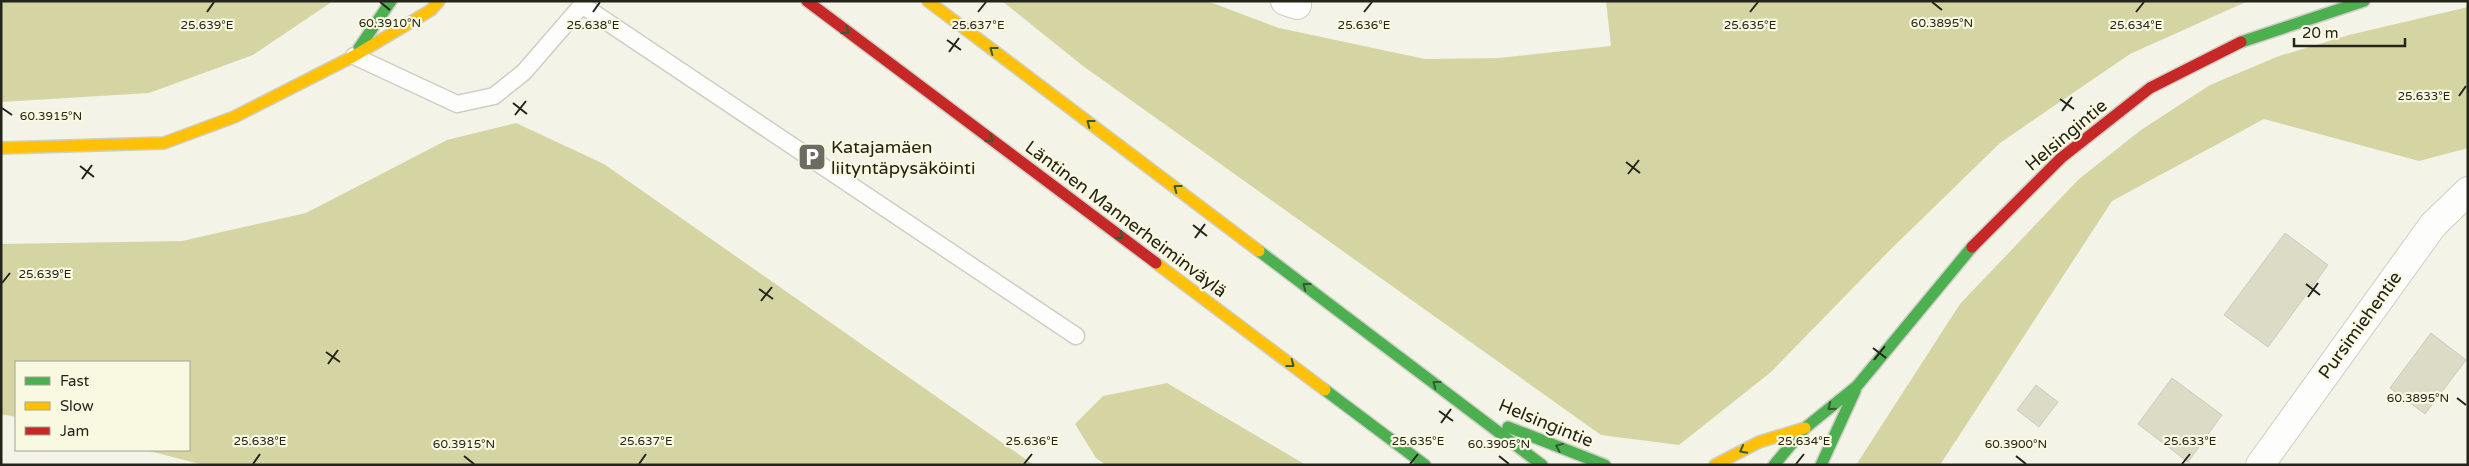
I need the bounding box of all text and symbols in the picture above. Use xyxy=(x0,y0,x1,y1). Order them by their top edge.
scale bar xyxy=(2294,15,2405,47)
text: 60.3910°N xyxy=(359,16,421,30)
text: 60.3895°N xyxy=(1911,16,1973,30)
text: 25.639°E xyxy=(181,18,234,32)
text: 25.638°E xyxy=(567,18,620,32)
text: 25.637°E xyxy=(951,18,1005,32)
text: 25.636°E xyxy=(1338,18,1391,32)
text: 25.635°E xyxy=(1724,18,1777,32)
text: 25.634°E xyxy=(2110,18,2163,32)
text: 20 m xyxy=(2302,24,2339,42)
one-way arrow xyxy=(840,25,849,33)
one-way arrow xyxy=(990,47,999,55)
text: 25.633°E xyxy=(2398,89,2451,103)
street label: Helsingintie xyxy=(2021,94,2111,176)
text: 60.3915°N xyxy=(20,109,82,123)
one-way arrow xyxy=(1086,120,1096,129)
one-way arrow xyxy=(984,133,993,141)
place label: Katajamäen liityntäpysäköinti xyxy=(831,136,975,179)
street label: Läntinen Mannerheiminväylä xyxy=(1021,136,1231,302)
parking icon: Katajamäen liityntäpysäköinti xyxy=(797,142,827,172)
one-way arrow xyxy=(1174,186,1183,194)
one-way arrow xyxy=(1114,230,1124,239)
text: 25.639°E xyxy=(19,267,72,281)
street label: Pursimiehentie xyxy=(2314,267,2406,383)
one-way arrow xyxy=(1303,284,1312,292)
one-way arrow xyxy=(1285,359,1294,367)
legend xyxy=(15,361,190,451)
text: Fast xyxy=(60,372,90,390)
one-way arrow xyxy=(1433,382,1442,390)
text: 60.3895°N xyxy=(2387,391,2449,405)
street label: Helsingintie xyxy=(1495,394,1597,452)
text: Slow xyxy=(60,397,94,415)
one-way arrow xyxy=(1828,401,1837,409)
text: Jam xyxy=(60,422,89,440)
text: 25.638°E xyxy=(234,434,287,448)
text: 25.637°E xyxy=(619,434,673,448)
text: 25.636°E xyxy=(1006,434,1059,448)
text: 25.635°E xyxy=(1392,434,1445,448)
text: 25.634°E xyxy=(1778,434,1831,448)
text: 25.633°E xyxy=(2164,434,2217,448)
text: 60.3915°N xyxy=(433,437,495,451)
text: 60.3905°N xyxy=(1468,437,1530,451)
text: 60.3900°N xyxy=(1985,437,2047,451)
one-way arrow xyxy=(1555,443,1564,454)
one-way arrow xyxy=(1739,444,1748,454)

